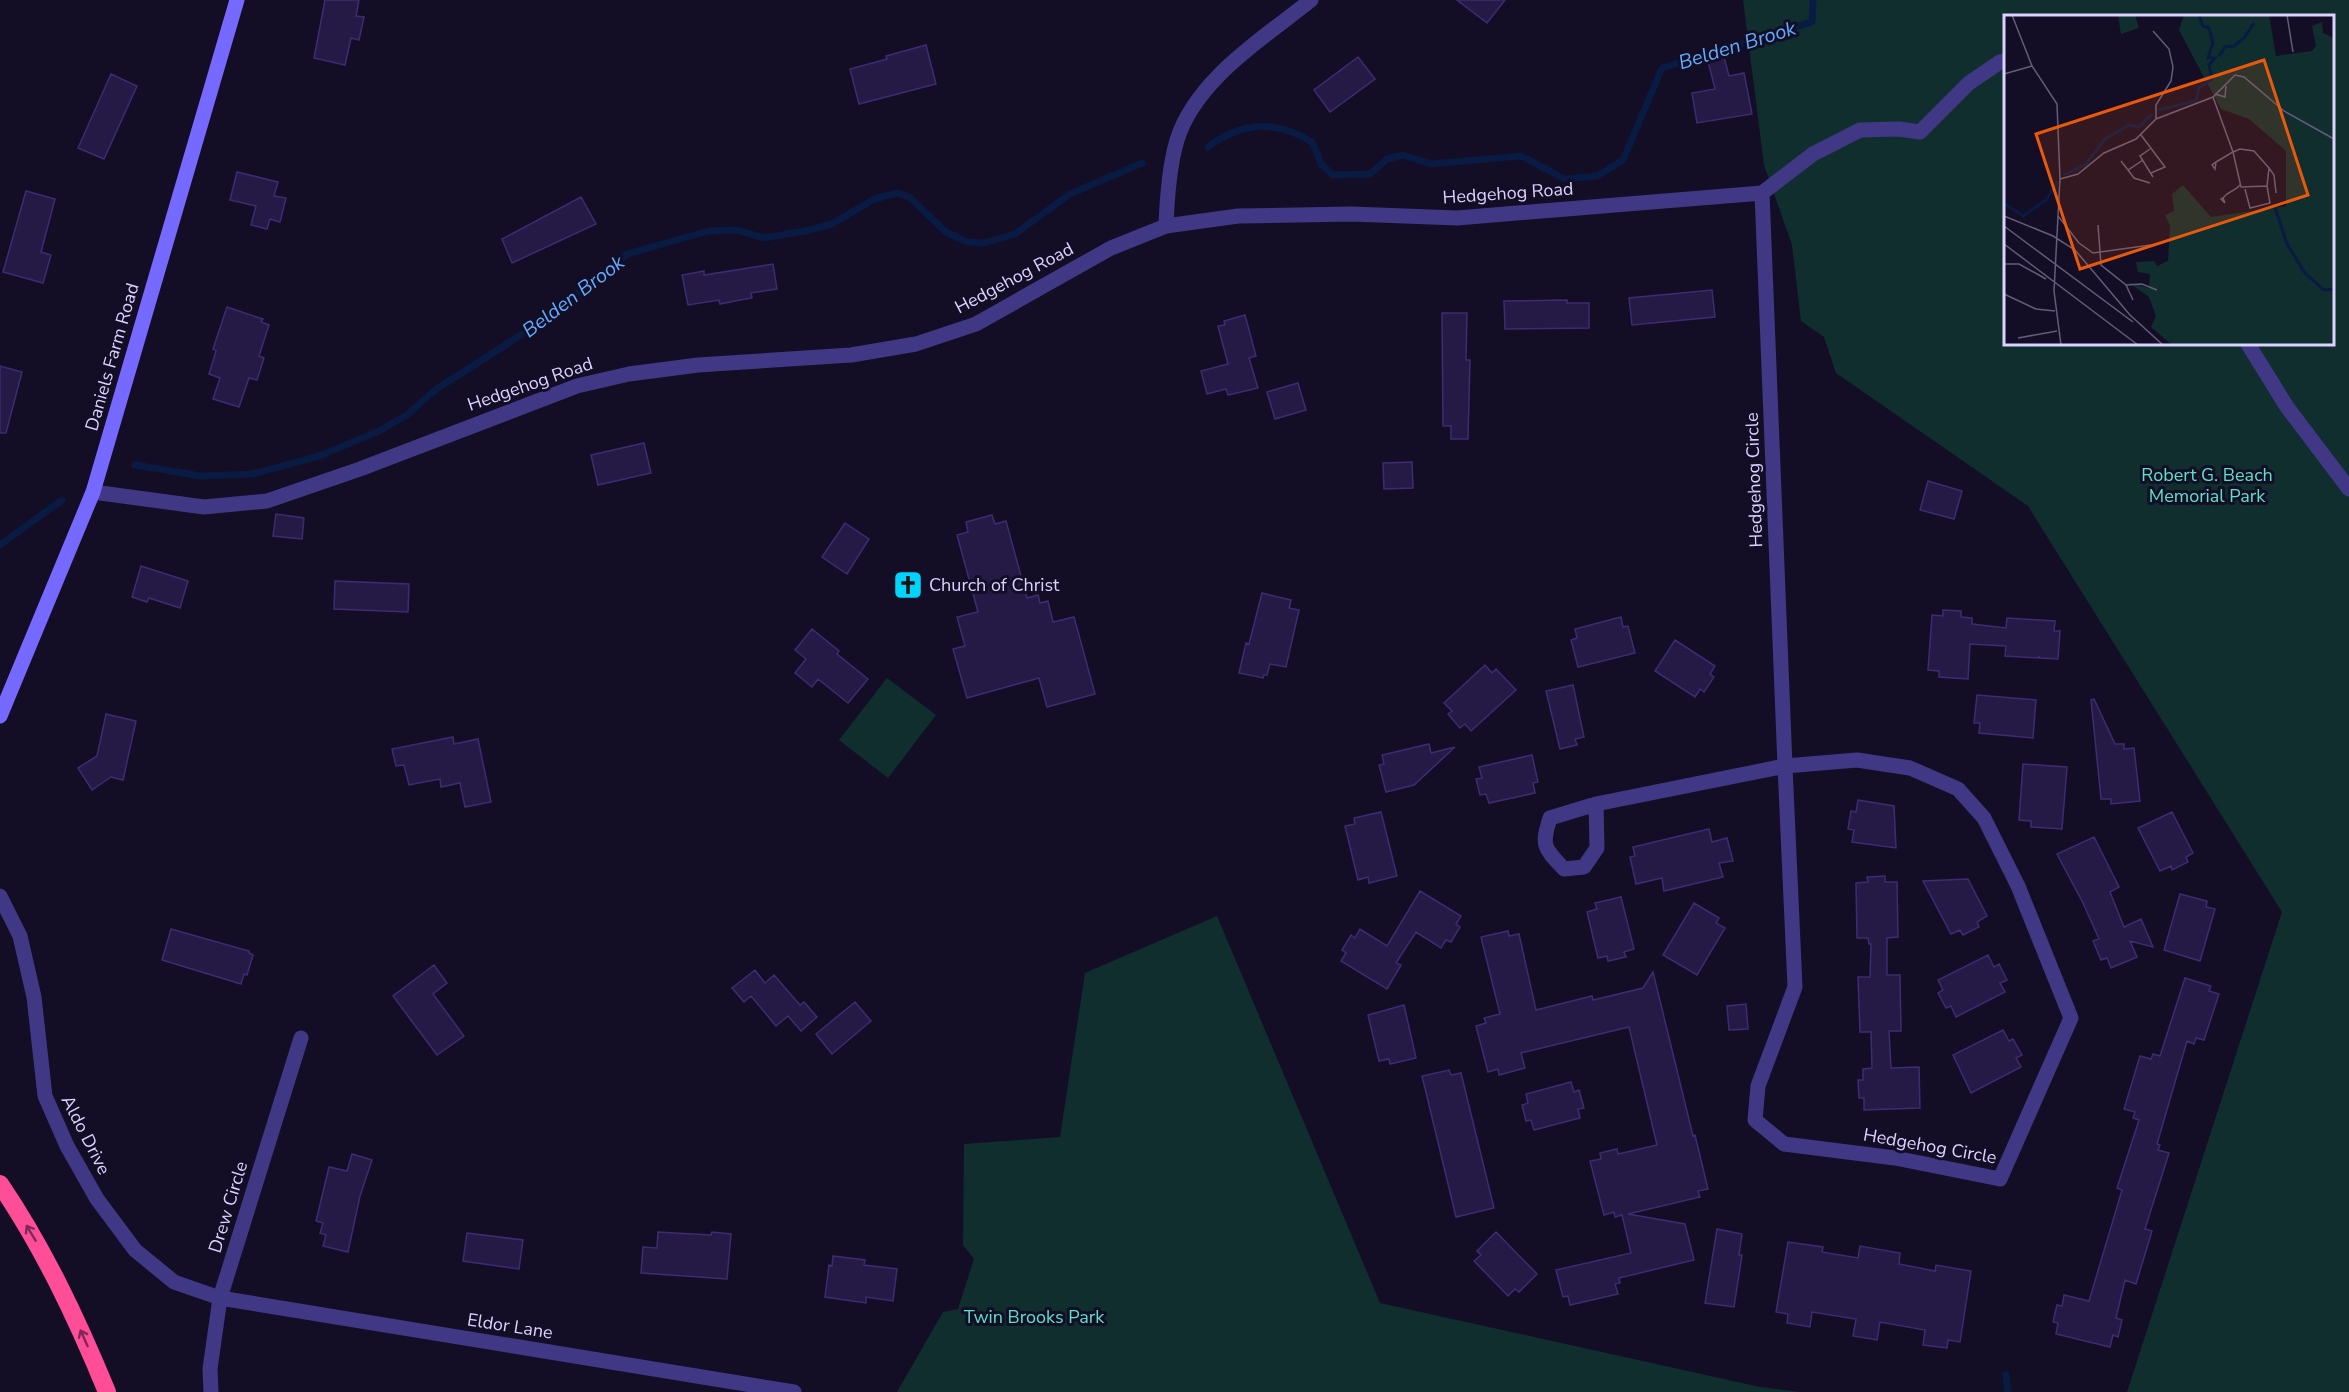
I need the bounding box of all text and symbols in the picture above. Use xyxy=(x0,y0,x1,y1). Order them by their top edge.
water label: Belden Brook xyxy=(1675,15,1800,76)
inset map xyxy=(2004,15,2334,345)
street label: Hedgehog Road xyxy=(1442,176,1574,210)
street label: Hedgehog Road xyxy=(950,237,1078,319)
water label: Belden Brook xyxy=(517,248,631,344)
street label: Daniels Farm Road xyxy=(79,280,145,434)
street label: Hedgehog Road xyxy=(464,351,596,417)
street label: Hedgehog Circle xyxy=(1740,412,1768,548)
park label: Robert G. Beach Memorial Park xyxy=(2141,463,2273,508)
church icon: Church of Christ xyxy=(892,569,924,601)
place label: Church of Christ xyxy=(929,573,1060,597)
street label: Aldo Drive xyxy=(56,1091,116,1179)
street label: Hedgehog Circle xyxy=(1861,1122,1999,1170)
street label: Drew Circle xyxy=(203,1158,253,1256)
one-way arrow xyxy=(24,1225,36,1242)
park label: Twin Brooks Park xyxy=(964,1305,1105,1329)
street label: Eldor Lane xyxy=(465,1307,555,1345)
one-way arrow xyxy=(78,1330,89,1348)

